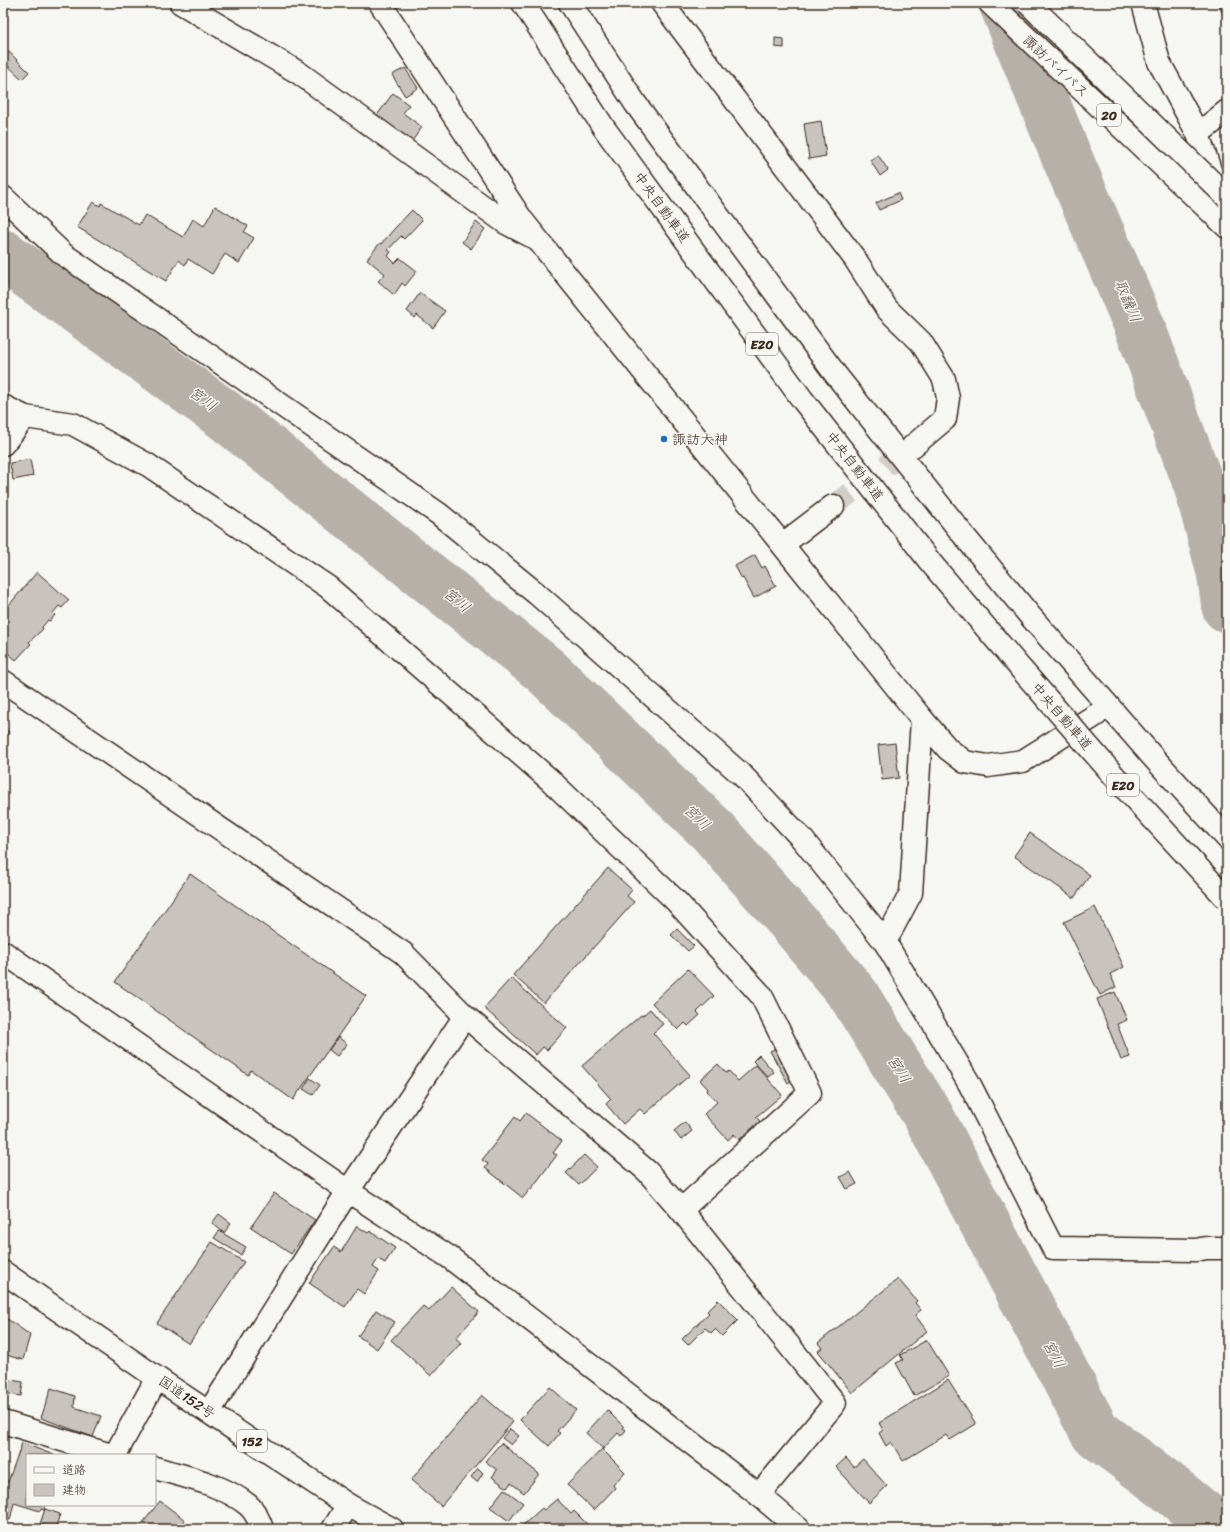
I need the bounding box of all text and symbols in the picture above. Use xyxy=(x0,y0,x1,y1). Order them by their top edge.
street label: 諏訪バイパス xyxy=(1017,29,1095,104)
road number: 20 xyxy=(1097,104,1121,126)
street label: 中央自動車道 xyxy=(627,166,696,249)
water label: 取飜川 xyxy=(1107,275,1149,327)
road number: E20 xyxy=(746,333,778,355)
water label: 宮川 xyxy=(183,380,223,418)
street label: 中央自動車道 xyxy=(819,426,890,507)
place label: 諏訪大神 xyxy=(672,427,728,452)
marker: 諏訪大神 xyxy=(659,434,669,444)
water label: 宮川 xyxy=(437,580,477,620)
street label: 中央自動車道 xyxy=(1025,676,1099,756)
road number: E20 xyxy=(1107,774,1139,796)
water label: 宮川 xyxy=(677,797,717,837)
water label: 宮川 xyxy=(880,1049,918,1089)
water label: 宮川 xyxy=(1035,1335,1073,1373)
street label: 国道152号 xyxy=(153,1369,221,1426)
road number: 152 xyxy=(237,1430,267,1452)
legend xyxy=(26,1454,156,1506)
text: 道路 xyxy=(62,1459,86,1481)
text: 建物 xyxy=(62,1479,86,1501)

